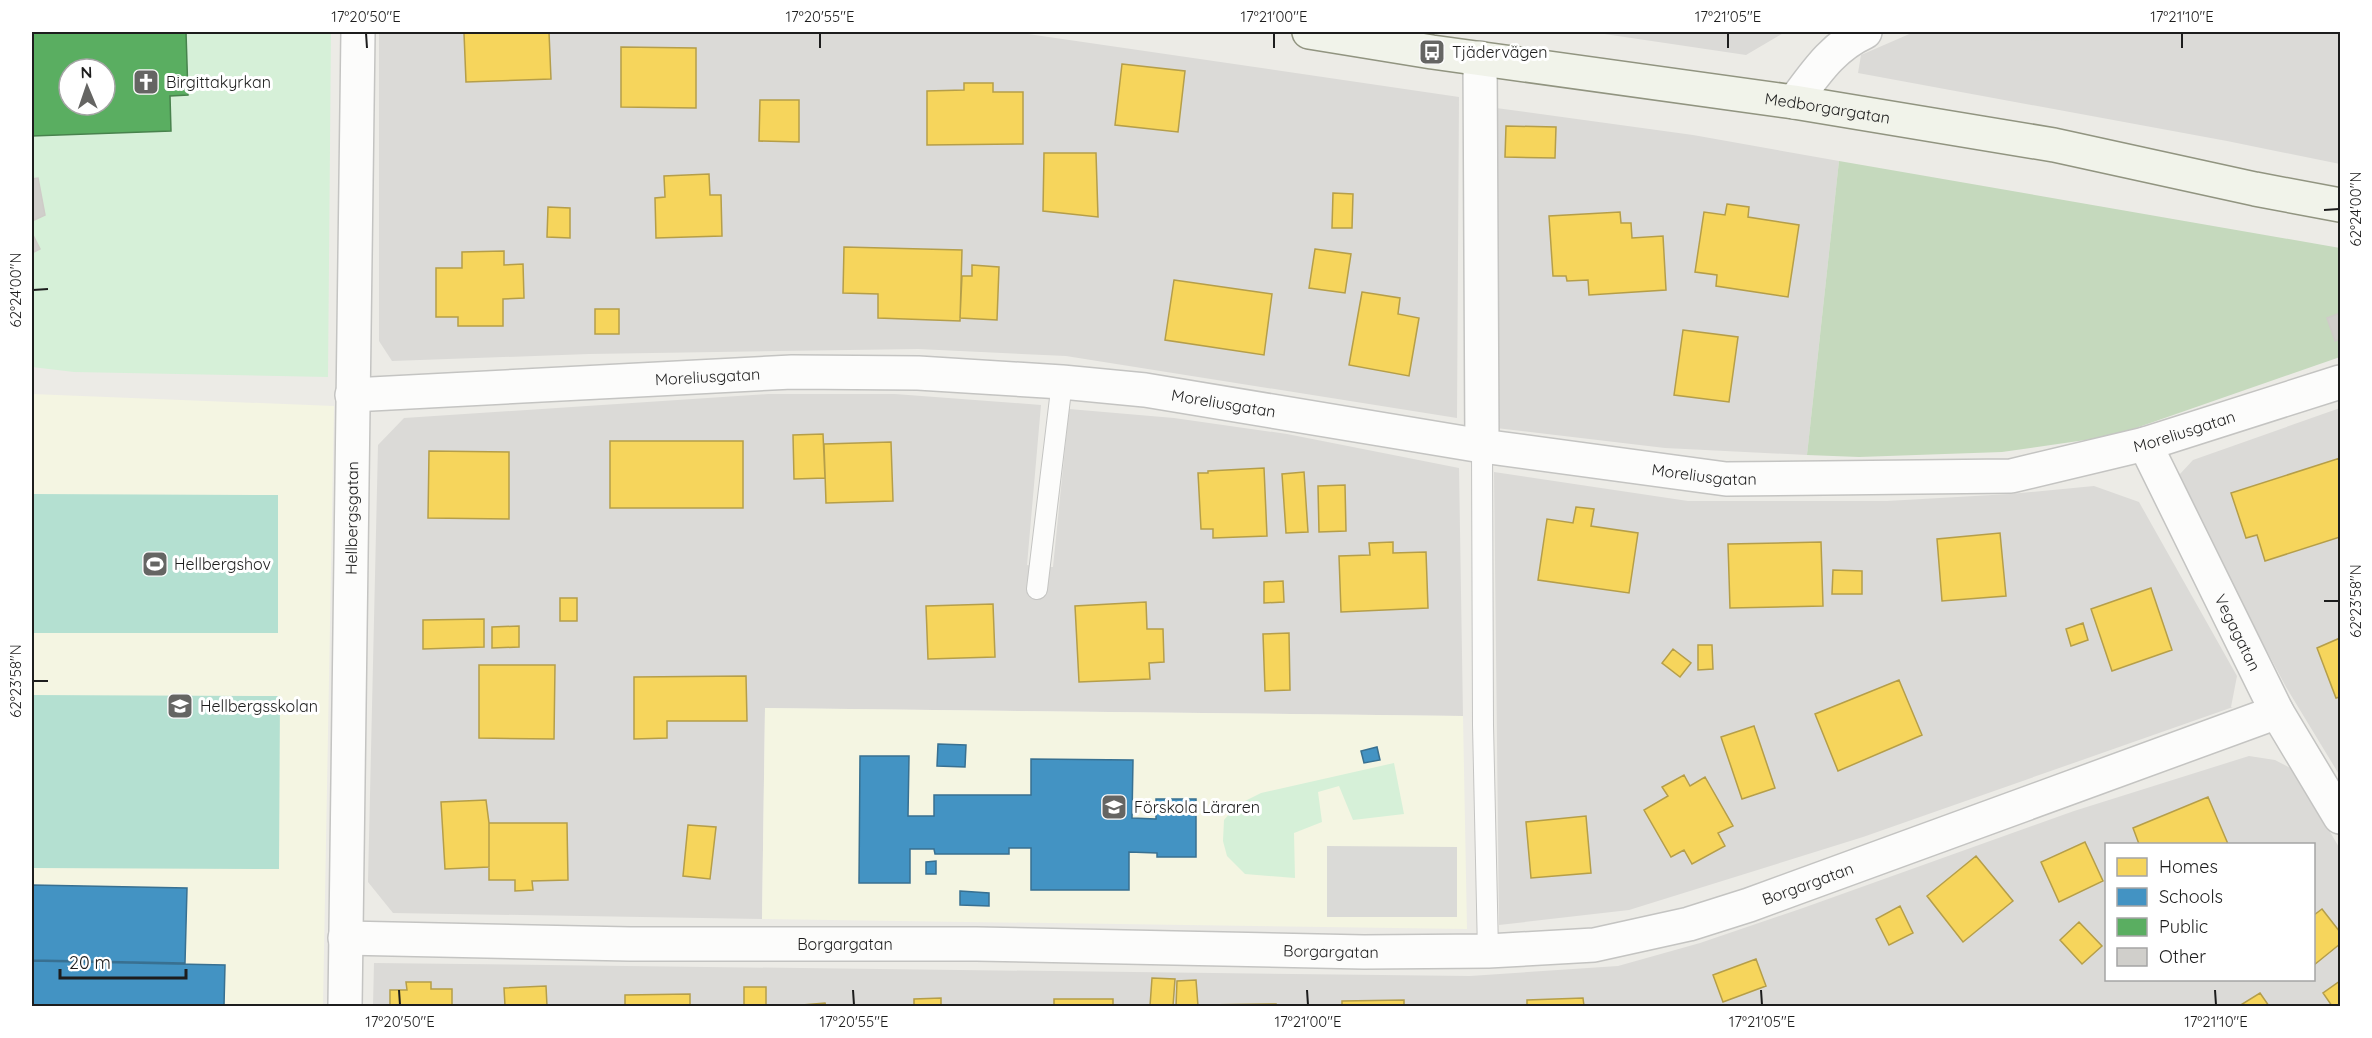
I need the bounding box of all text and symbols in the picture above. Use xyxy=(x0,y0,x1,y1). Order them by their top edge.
text: 17°20'50"E xyxy=(331,7,401,26)
text: 17°20'55"E xyxy=(786,7,854,26)
text: 17°21'00"E xyxy=(1240,7,1308,26)
text: 17°21'05"E xyxy=(1695,7,1761,26)
text: 17°21'10"E xyxy=(2150,7,2214,26)
bus stop icon: Tjädervägen xyxy=(1417,37,1447,67)
place label: Tjädervägen xyxy=(1452,42,1547,62)
north arrow xyxy=(57,57,117,117)
text: N xyxy=(80,62,93,82)
church icon: Birgittakyrkan xyxy=(131,67,161,97)
place label: Birgittakyrkan xyxy=(166,72,271,92)
street label: Medborgargatan xyxy=(1763,88,1892,128)
text: 62°24'00"N xyxy=(2346,172,2365,246)
text: 62°24'00"N xyxy=(6,253,25,327)
street label: Moreliusgatan xyxy=(654,364,761,389)
street label: Moreliusgatan xyxy=(1170,385,1277,422)
street label: Moreliusgatan xyxy=(2131,406,2237,456)
street label: Moreliusgatan xyxy=(1650,459,1757,489)
street label: Hellbergsgatan xyxy=(341,461,362,575)
sports icon: Hellbergshov xyxy=(140,549,170,579)
place label: Hellbergshov xyxy=(174,554,271,574)
text: 62°23'58"N xyxy=(2346,564,2365,638)
street label: Vegagatan xyxy=(2211,591,2265,674)
text: 62°23'58"N xyxy=(6,644,25,718)
school or university icon: Hellbergsskolan xyxy=(165,691,195,721)
place label: Hellbergsskolan xyxy=(200,696,318,716)
school or university icon: Förskola Läraren xyxy=(1099,792,1129,822)
place label: Förskola Läraren xyxy=(1134,797,1260,817)
legend xyxy=(2105,843,2315,981)
text: Homes xyxy=(2159,855,2218,878)
street label: Borgargatan xyxy=(1759,858,1856,909)
text: Schools xyxy=(2159,885,2223,908)
text: Public xyxy=(2159,915,2208,938)
street label: Borgargatan xyxy=(797,934,893,954)
street label: Borgargatan xyxy=(1283,940,1379,962)
scale bar xyxy=(60,942,186,980)
text: Other xyxy=(2159,945,2206,968)
text: 20 m xyxy=(69,951,111,974)
text: 17°20'50"E xyxy=(365,1012,435,1031)
text: 17°20'55"E xyxy=(820,1012,888,1031)
text: 17°21'00"E xyxy=(1274,1012,1342,1031)
text: 17°21'05"E xyxy=(1729,1012,1795,1031)
text: 17°21'10"E xyxy=(2184,1012,2248,1031)

